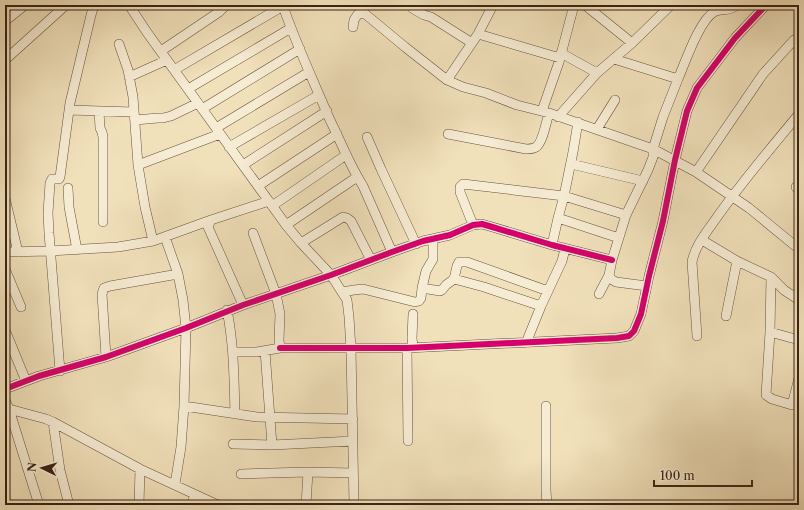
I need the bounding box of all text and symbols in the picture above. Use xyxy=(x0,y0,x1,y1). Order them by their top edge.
north arrow xyxy=(22,448,62,488)
text: N xyxy=(25,461,39,473)
scale bar xyxy=(654,462,752,488)
text: 100 m xyxy=(660,468,695,483)

